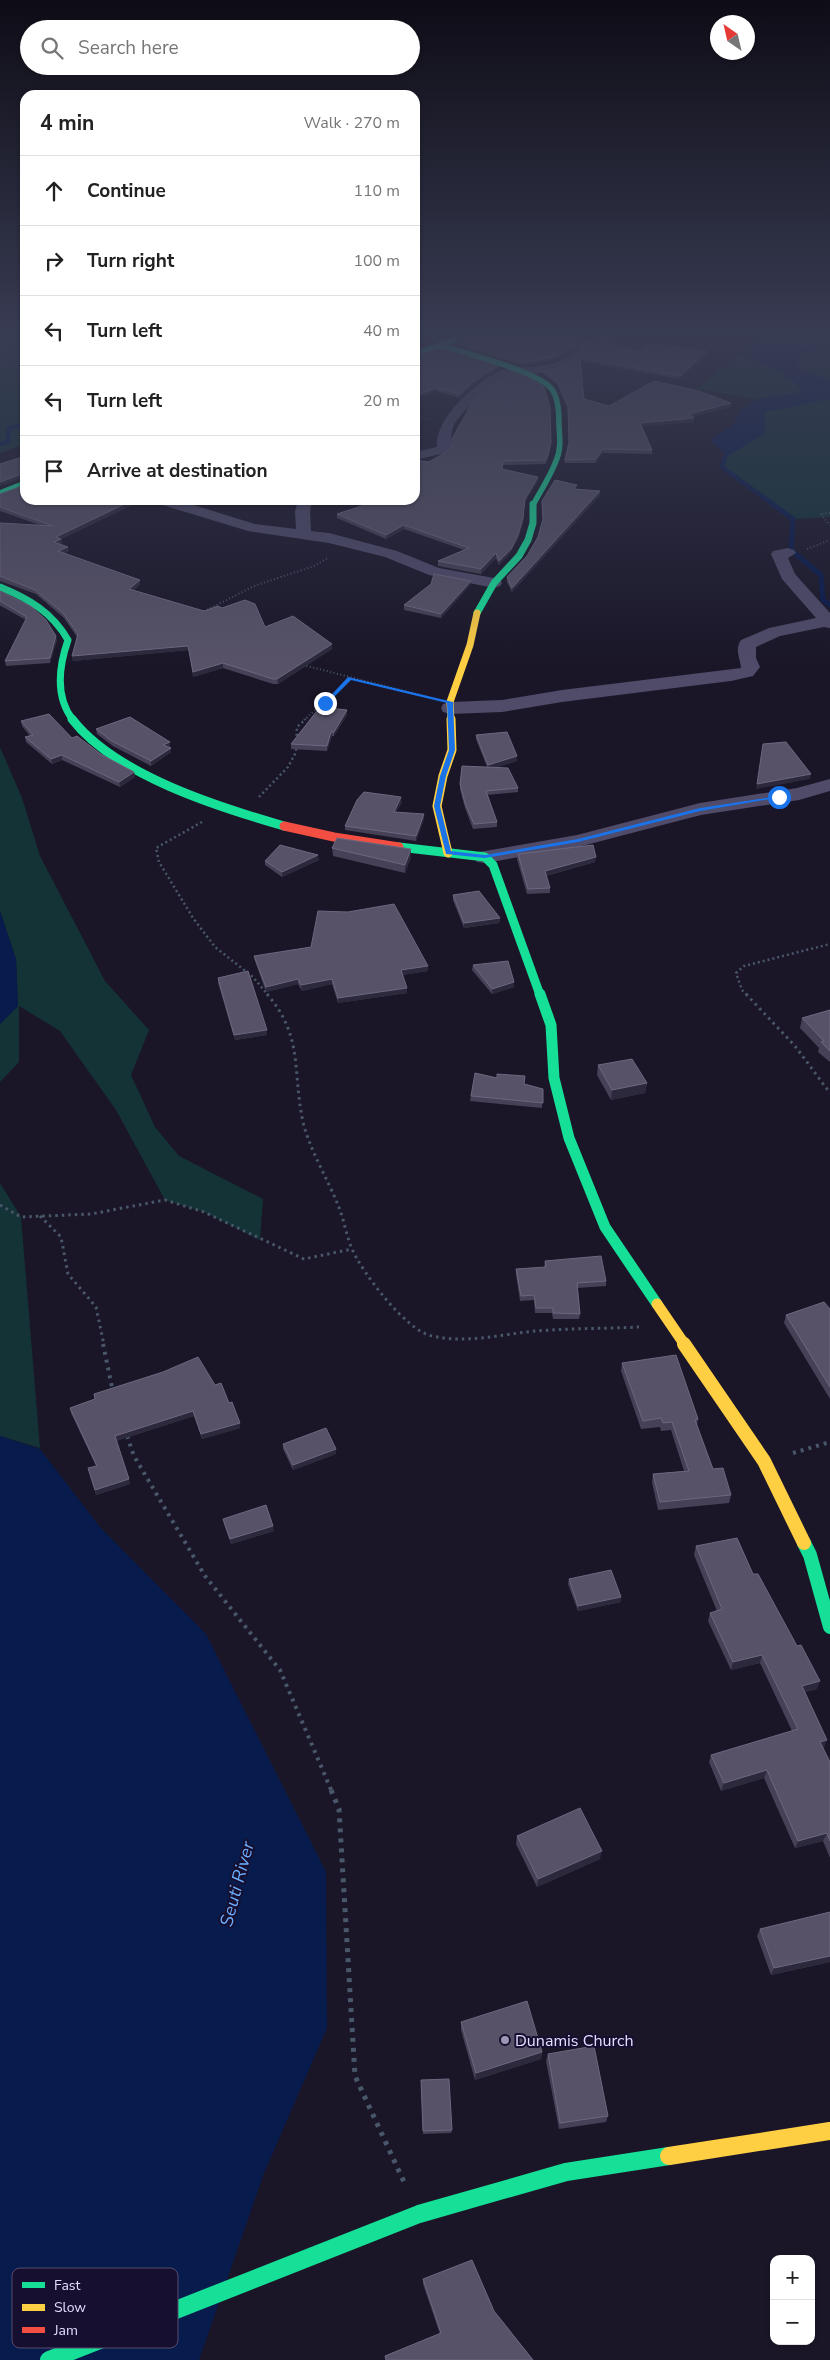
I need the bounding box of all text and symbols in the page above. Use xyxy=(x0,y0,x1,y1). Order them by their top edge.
north arrow xyxy=(710,15,755,60)
search box xyxy=(20,20,420,75)
icon: search xyxy=(38,34,66,62)
text: Search here xyxy=(78,35,179,61)
text: 4 min xyxy=(40,109,94,137)
text: Walk · 270 m xyxy=(304,112,400,134)
icon: ahead xyxy=(40,177,68,205)
text: Continue xyxy=(87,178,166,204)
text: 110 m xyxy=(353,180,400,202)
icon: right xyxy=(40,247,68,275)
text: Turn right xyxy=(87,248,174,274)
text: 100 m xyxy=(353,250,400,272)
icon: left xyxy=(40,317,68,345)
text: Turn left xyxy=(87,318,162,344)
text: 40 m xyxy=(363,320,400,342)
icon: left xyxy=(40,387,68,415)
text: Turn left xyxy=(87,388,162,414)
text: 20 m xyxy=(363,390,400,412)
icon: arrive xyxy=(40,457,68,485)
text: Arrive at destination xyxy=(87,458,268,484)
route end xyxy=(314,692,337,715)
route start xyxy=(768,786,791,809)
water label: Seuti River xyxy=(214,1838,260,1929)
place label: Dunamis Church xyxy=(515,2030,634,2052)
marker: Dunamis Church xyxy=(499,2034,511,2046)
map controls xyxy=(770,2255,815,2345)
button: + xyxy=(770,2255,815,2300)
legend xyxy=(12,2268,178,2348)
text: Fast xyxy=(54,2276,80,2295)
text: Slow xyxy=(54,2298,86,2317)
button: − xyxy=(770,2300,815,2345)
text: Jam xyxy=(53,2321,78,2340)

